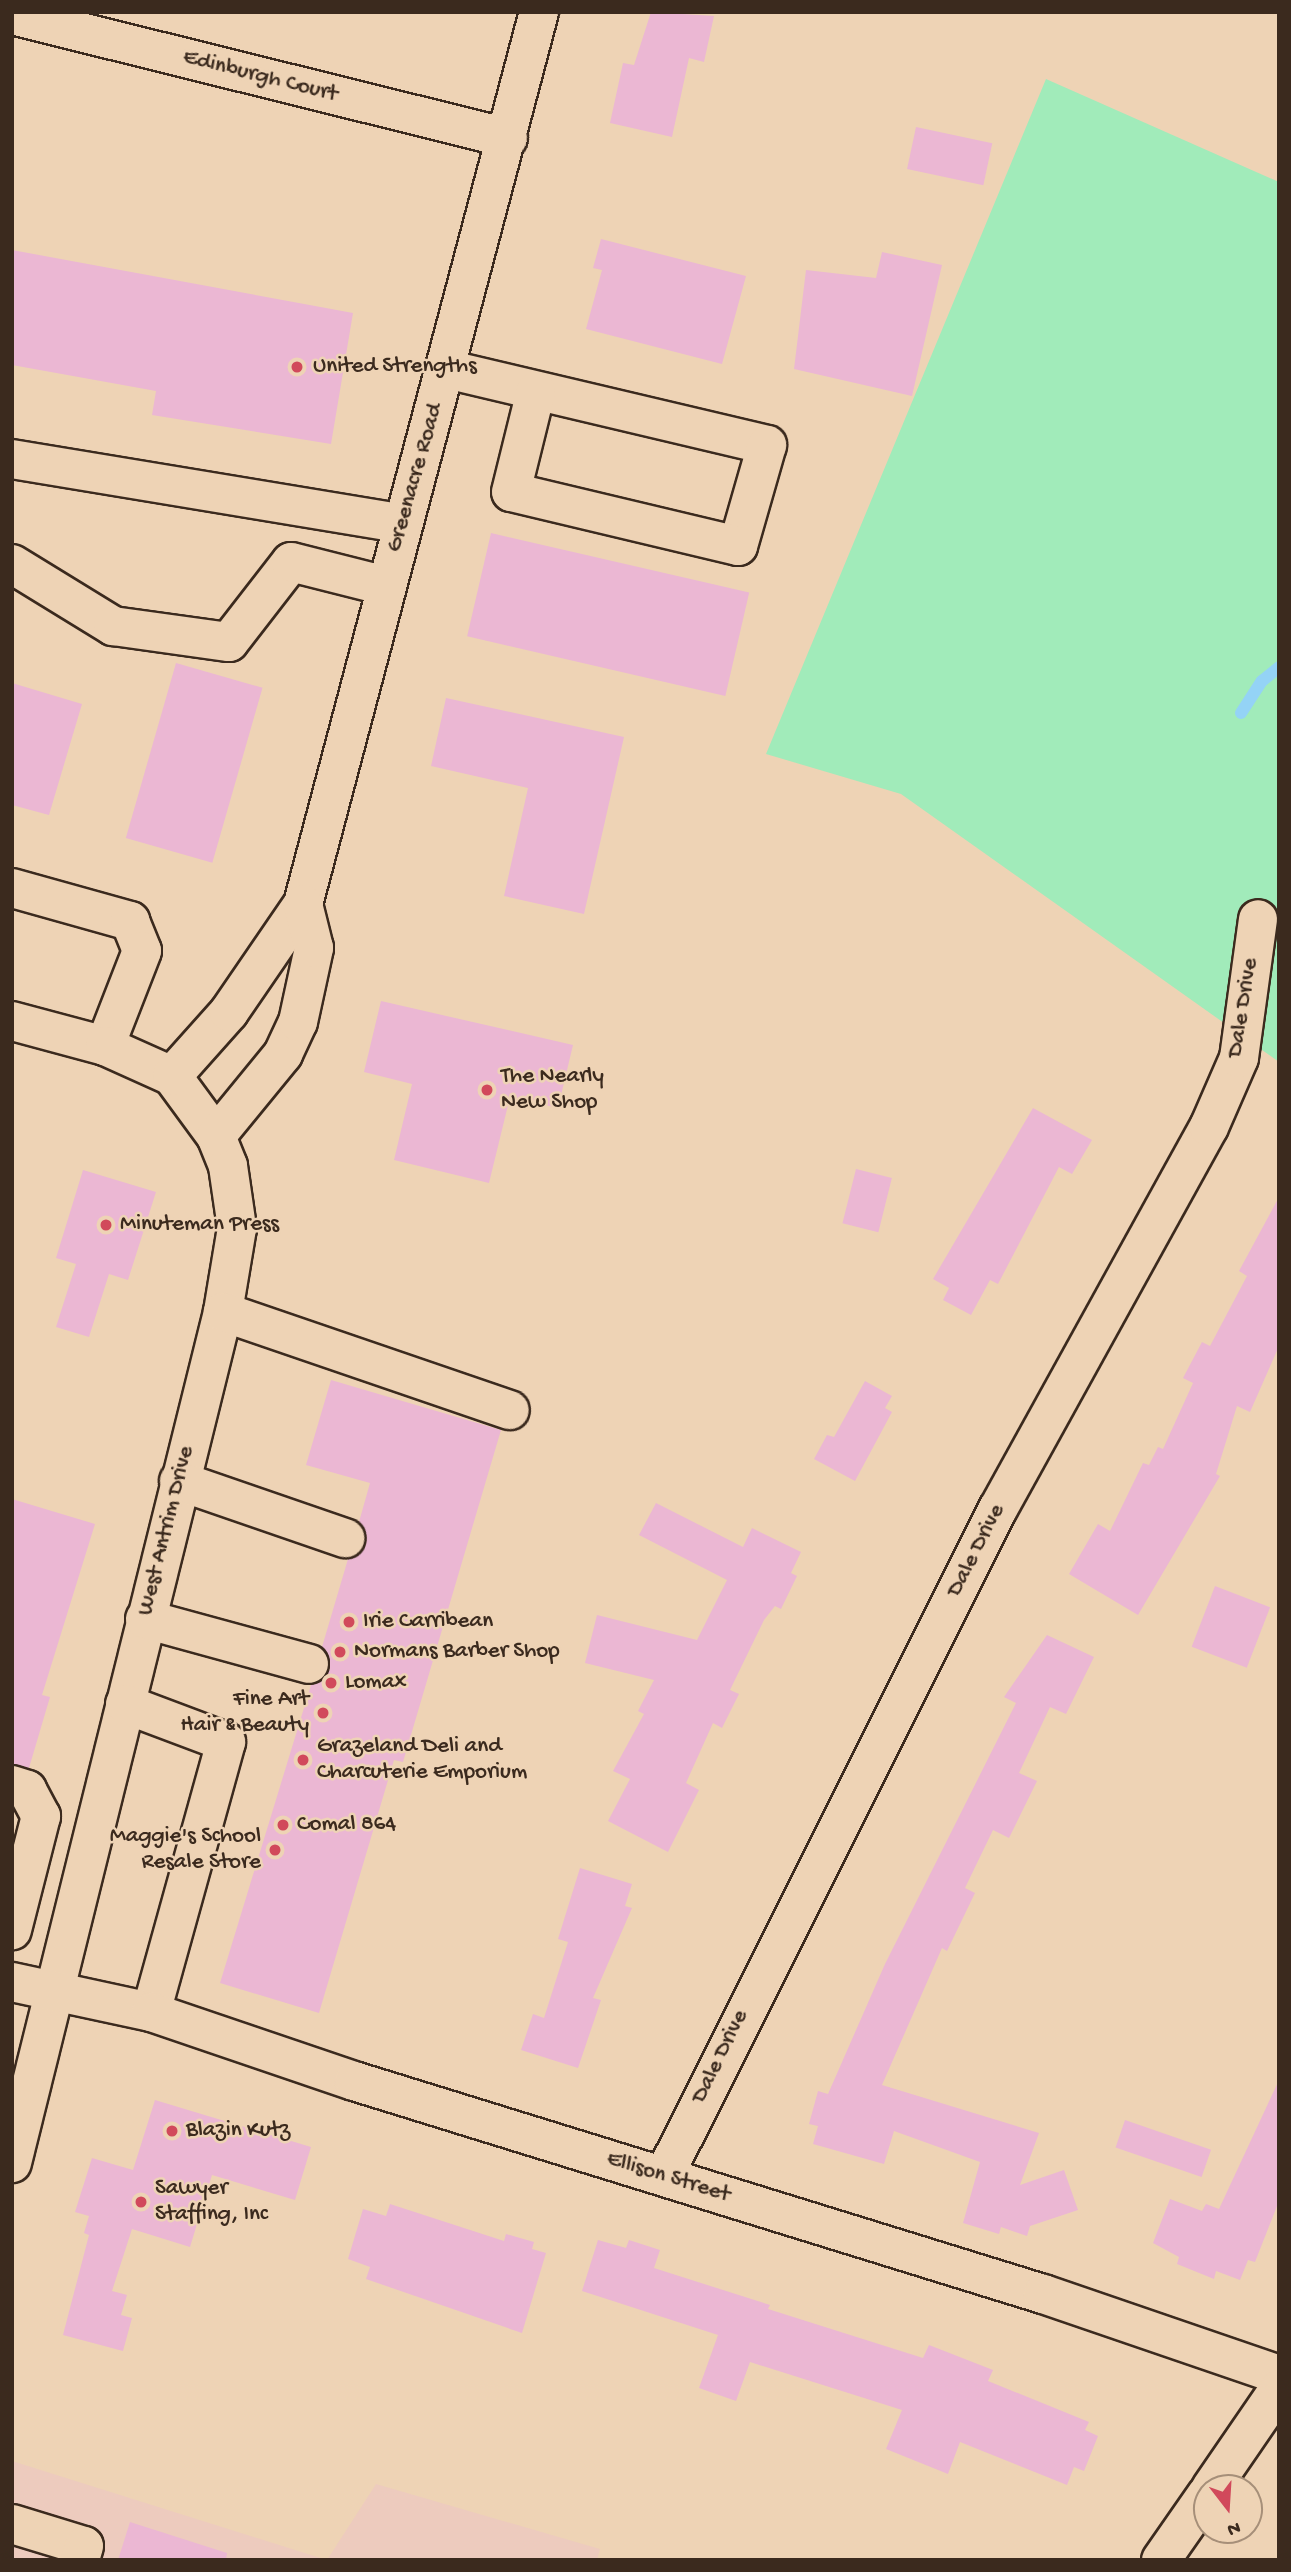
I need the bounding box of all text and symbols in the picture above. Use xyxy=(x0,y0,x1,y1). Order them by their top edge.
street label: Edinburgh Court xyxy=(180,44,340,110)
place label: United Strengths xyxy=(313,353,477,381)
marker: United Strengths xyxy=(287,357,307,377)
street label: Greenacre Road xyxy=(382,400,450,556)
street label: Dale Drive xyxy=(1223,956,1265,1060)
place label: The Nearly New Shop xyxy=(501,1063,604,1117)
marker: The Nearly New Shop xyxy=(479,1082,495,1098)
place label: Minuteman Press xyxy=(120,1211,279,1239)
marker: Minuteman Press xyxy=(98,1217,114,1233)
street label: West Antrim Drive xyxy=(133,1443,201,1619)
street label: Dale Drive xyxy=(942,1500,1012,1602)
place label: Irie Carribean xyxy=(363,1608,493,1636)
marker: Irie Carribean xyxy=(341,1614,357,1630)
place label: Normans Barber Shop xyxy=(354,1638,560,1666)
marker: Normans Barber Shop xyxy=(332,1644,348,1660)
place label: Lomax xyxy=(345,1669,407,1697)
marker: Lomax xyxy=(323,1675,339,1691)
place label: Fine Art Hair & Beauty xyxy=(181,1686,309,1740)
marker: Fine Art Hair & Beauty xyxy=(315,1705,331,1721)
place label: Grazeland Deli and Charcuterie Emporium xyxy=(317,1733,527,1787)
marker: Grazeland Deli and Charcuterie Emporium xyxy=(295,1752,311,1768)
place label: Comal 864 xyxy=(297,1811,396,1839)
marker: Comal 864 xyxy=(275,1817,291,1833)
place label: Maggie's School Resale Store xyxy=(110,1823,261,1877)
marker: Maggie's School Resale Store xyxy=(267,1842,283,1858)
street label: Dale Drive xyxy=(687,2006,755,2108)
place label: Blazin Kutz xyxy=(186,2117,290,2145)
marker: Blazin Kutz xyxy=(164,2123,180,2139)
street label: Ellison Street xyxy=(603,2146,733,2210)
place label: Sawyer Staffing, Inc xyxy=(155,2175,268,2229)
marker: Sawyer Staffing, Inc xyxy=(133,2194,149,2210)
north arrow xyxy=(1193,2474,1263,2544)
text: N xyxy=(1224,2515,1243,2540)

